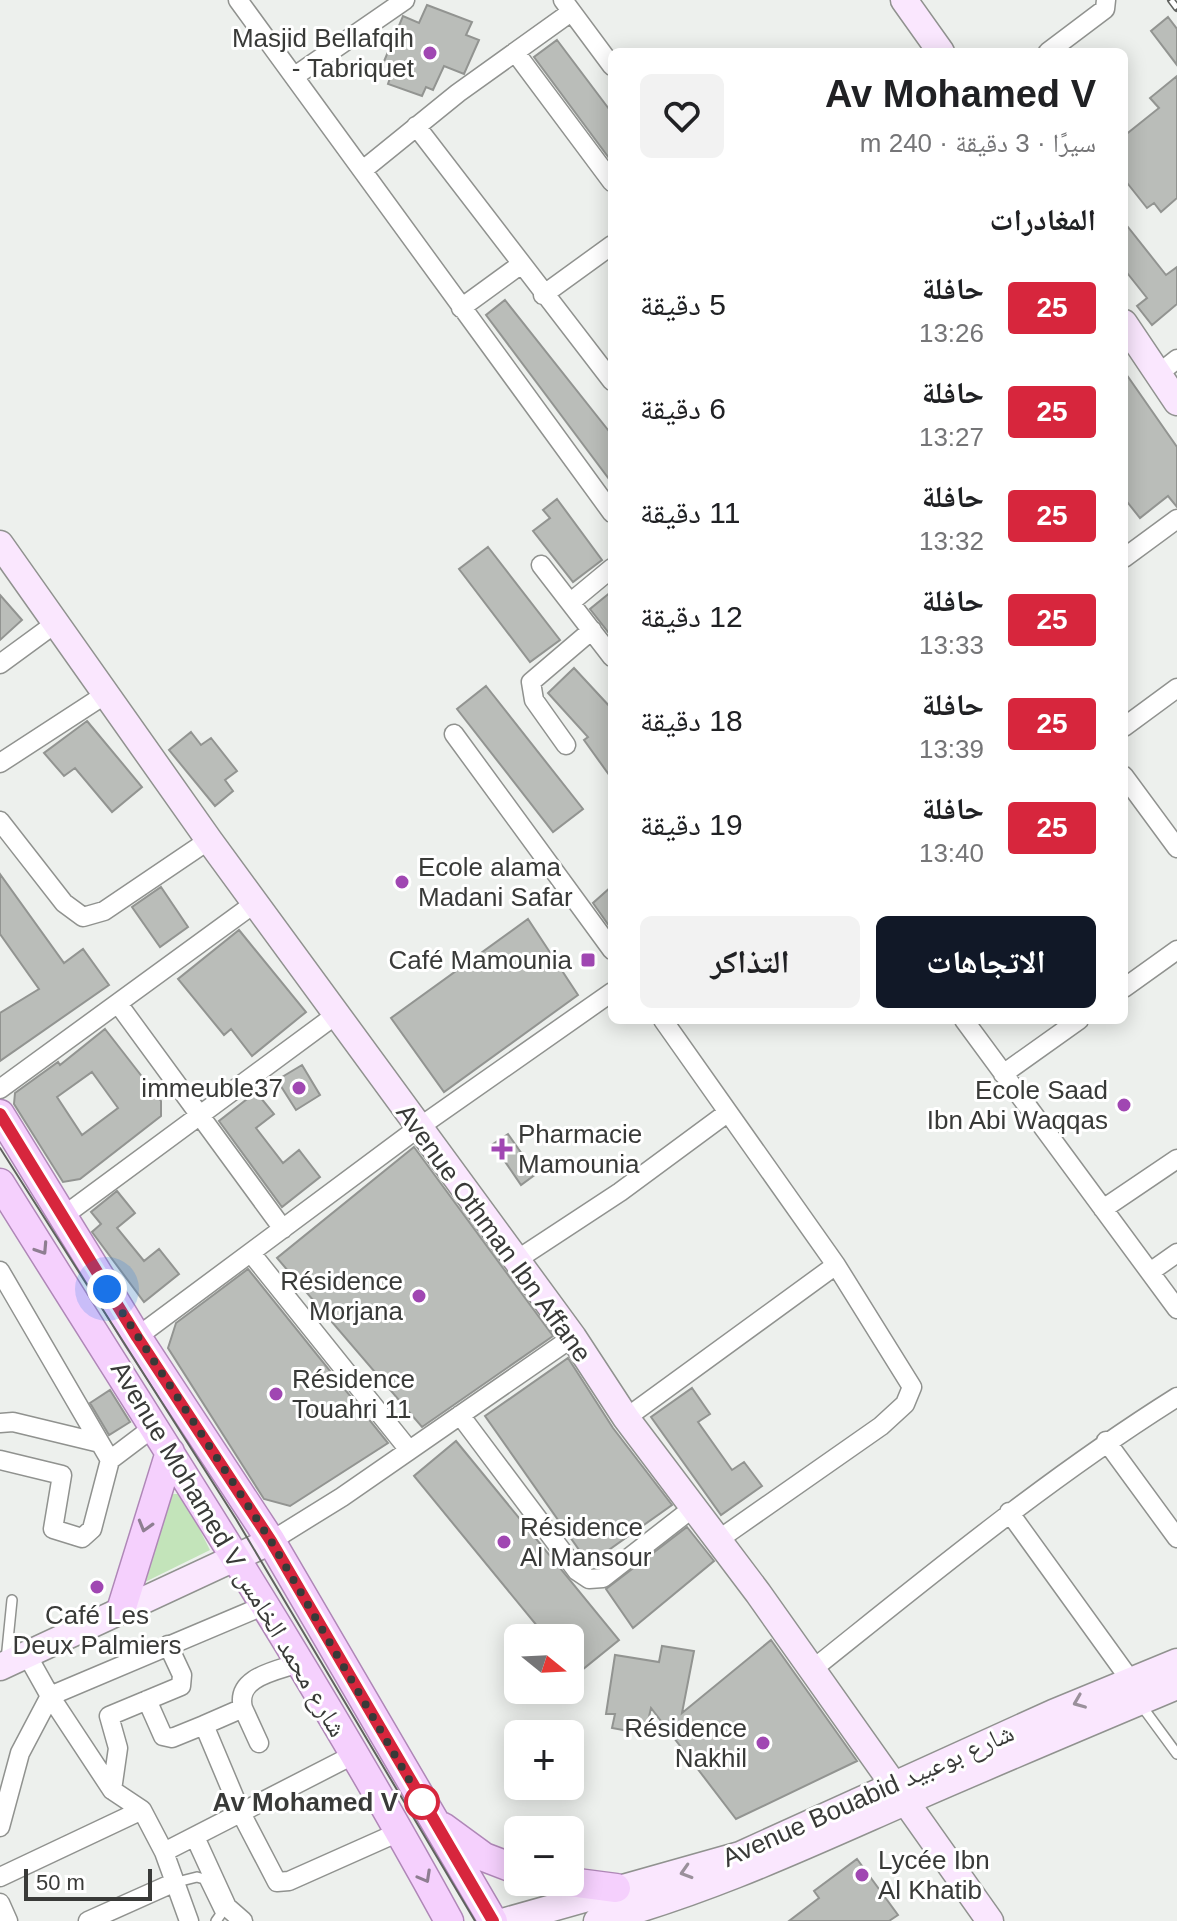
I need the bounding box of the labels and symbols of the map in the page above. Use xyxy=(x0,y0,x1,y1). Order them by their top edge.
place label: Masjid Bellafqih - Tabriquet xyxy=(232,23,415,83)
marker: Masjid Bellafqih - Tabriquet xyxy=(421,44,439,62)
place label: Ecole alama Madani Safar xyxy=(418,852,573,912)
marker: Ecole alama Madani Safar xyxy=(393,873,411,891)
place label: Café Mamounia xyxy=(388,945,573,975)
marker: Café Mamounia xyxy=(579,951,597,969)
place label: immeuble37 xyxy=(141,1073,283,1103)
place label: Ecole Saad Ibn Abi Waqqas xyxy=(927,1075,1108,1135)
marker: immeuble37 xyxy=(290,1079,308,1097)
marker: Ecole Saad Ibn Abi Waqqas xyxy=(1115,1096,1133,1114)
street label: Avenue Othman Ibn Affane xyxy=(390,1098,598,1368)
place label: Pharmacie Mamounia xyxy=(518,1119,642,1179)
marker: Pharmacie Mamounia xyxy=(493,1140,511,1158)
one-way arrow xyxy=(32,1240,47,1254)
place label: Résidence Morjana xyxy=(280,1266,404,1326)
your location xyxy=(87,1269,127,1309)
marker: Résidence Morjana xyxy=(410,1287,428,1305)
street label: Avenue Mohamed V شارع محمد الخامس xyxy=(104,1356,353,1743)
place label: Résidence Touahri 11 xyxy=(292,1364,415,1424)
marker: Résidence Touahri 11 xyxy=(267,1385,285,1403)
place label: Résidence Al Mansour xyxy=(520,1512,652,1572)
one-way arrow xyxy=(138,1519,154,1533)
marker: Résidence Al Mansour xyxy=(495,1533,513,1551)
marker: Café Les Deux Palmiers xyxy=(88,1578,106,1596)
place label: Café Les Deux Palmiers xyxy=(12,1600,182,1660)
north arrow xyxy=(504,1624,584,1704)
one-way arrow xyxy=(1073,1692,1087,1709)
place label: Résidence Nakhil xyxy=(624,1713,747,1773)
street label: Avenue Bouabid شارع بوعبيد xyxy=(718,1717,1019,1874)
marker: Résidence Nakhil xyxy=(754,1734,772,1752)
marker: Av Mohamed V xyxy=(405,1785,439,1819)
place label: Av Mohamed V xyxy=(213,1787,399,1817)
place label: Lycée Ibn Al Khatib xyxy=(878,1845,990,1905)
one-way arrow xyxy=(680,1863,694,1879)
scale bar xyxy=(24,1865,152,1901)
marker: Lycée Ibn Al Khatib xyxy=(853,1866,871,1884)
one-way arrow xyxy=(415,1868,431,1883)

